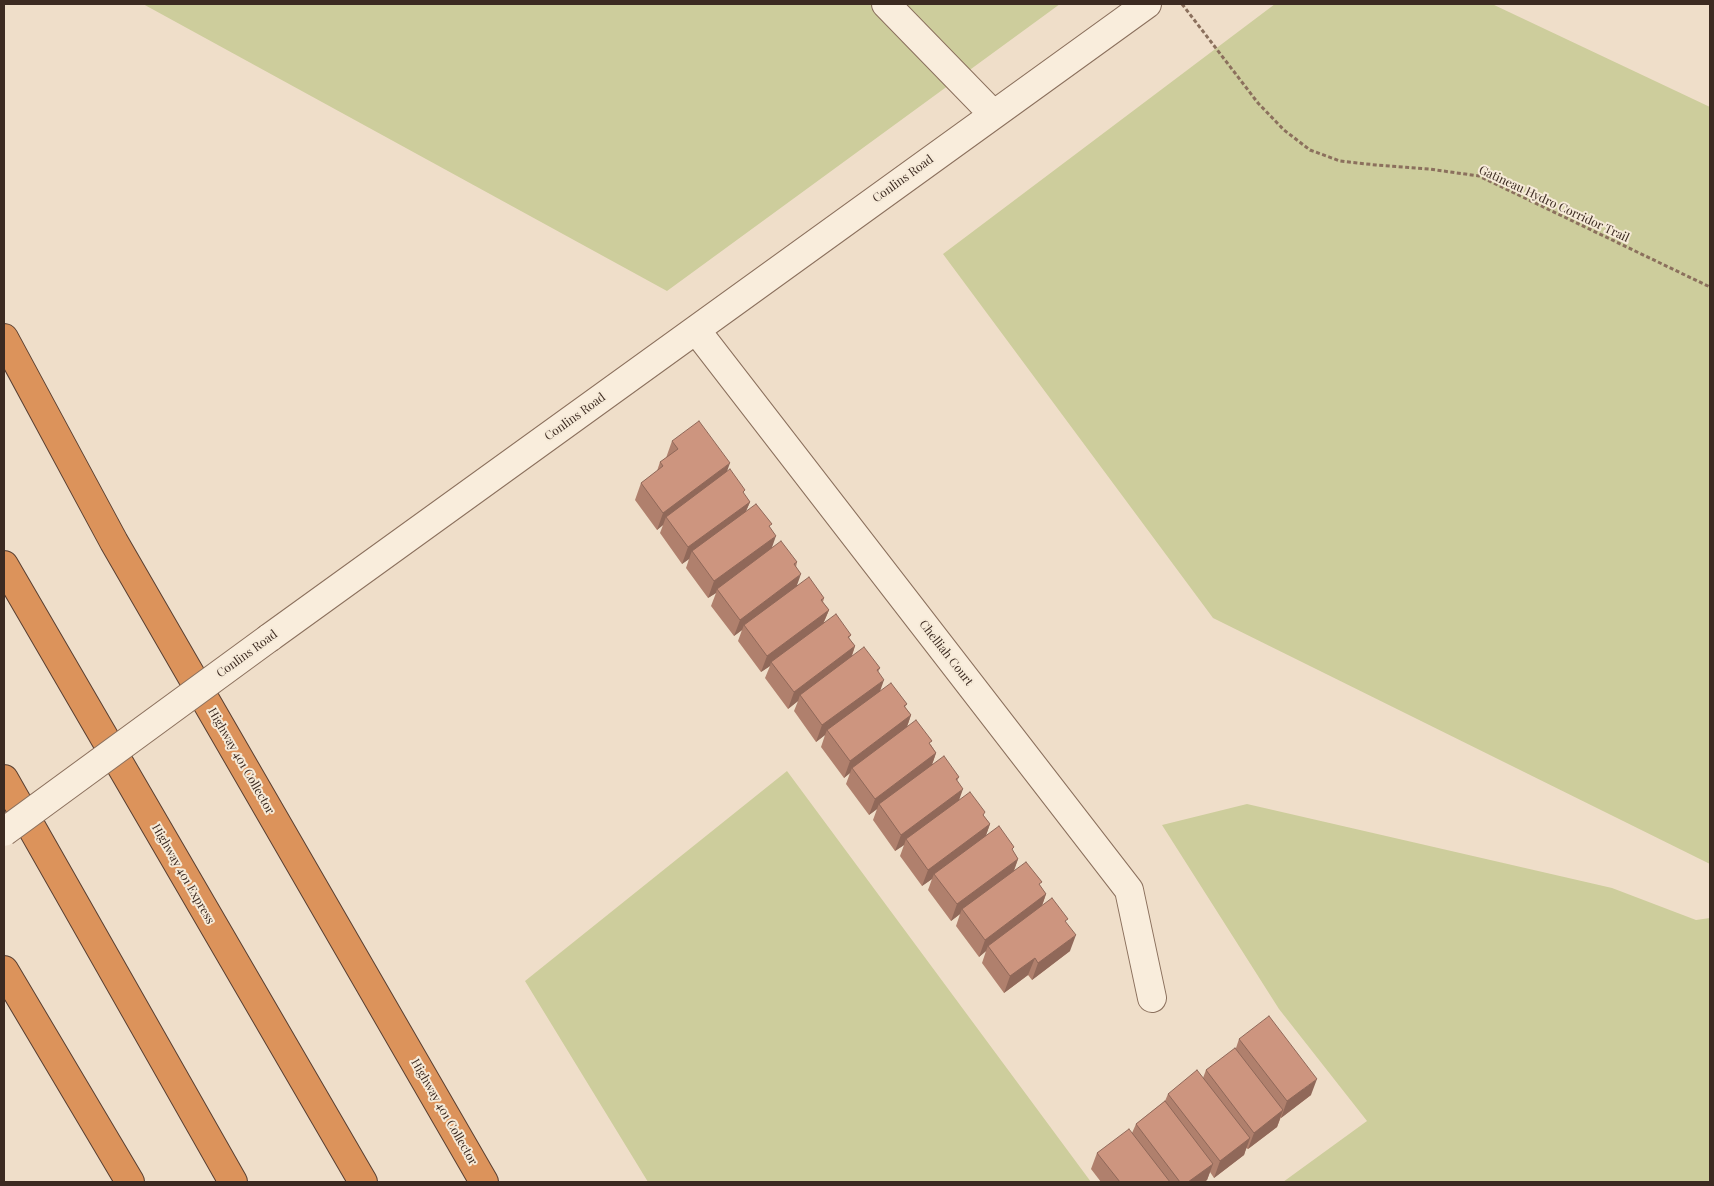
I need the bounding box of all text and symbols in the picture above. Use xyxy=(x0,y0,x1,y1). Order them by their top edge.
street label: Conlins Road xyxy=(870,152,936,206)
street label: Gatineau Hydro Corridor Trail xyxy=(1476,163,1632,245)
street label: Conlins Road xyxy=(542,390,608,444)
street label: Chelliah Court xyxy=(916,617,976,689)
street label: Conlins Road xyxy=(214,627,280,681)
street label: Highway 401 Collector xyxy=(205,705,277,817)
street label: Highway 401 Express xyxy=(149,821,217,927)
street label: Highway 401 Collector xyxy=(408,1056,480,1168)

